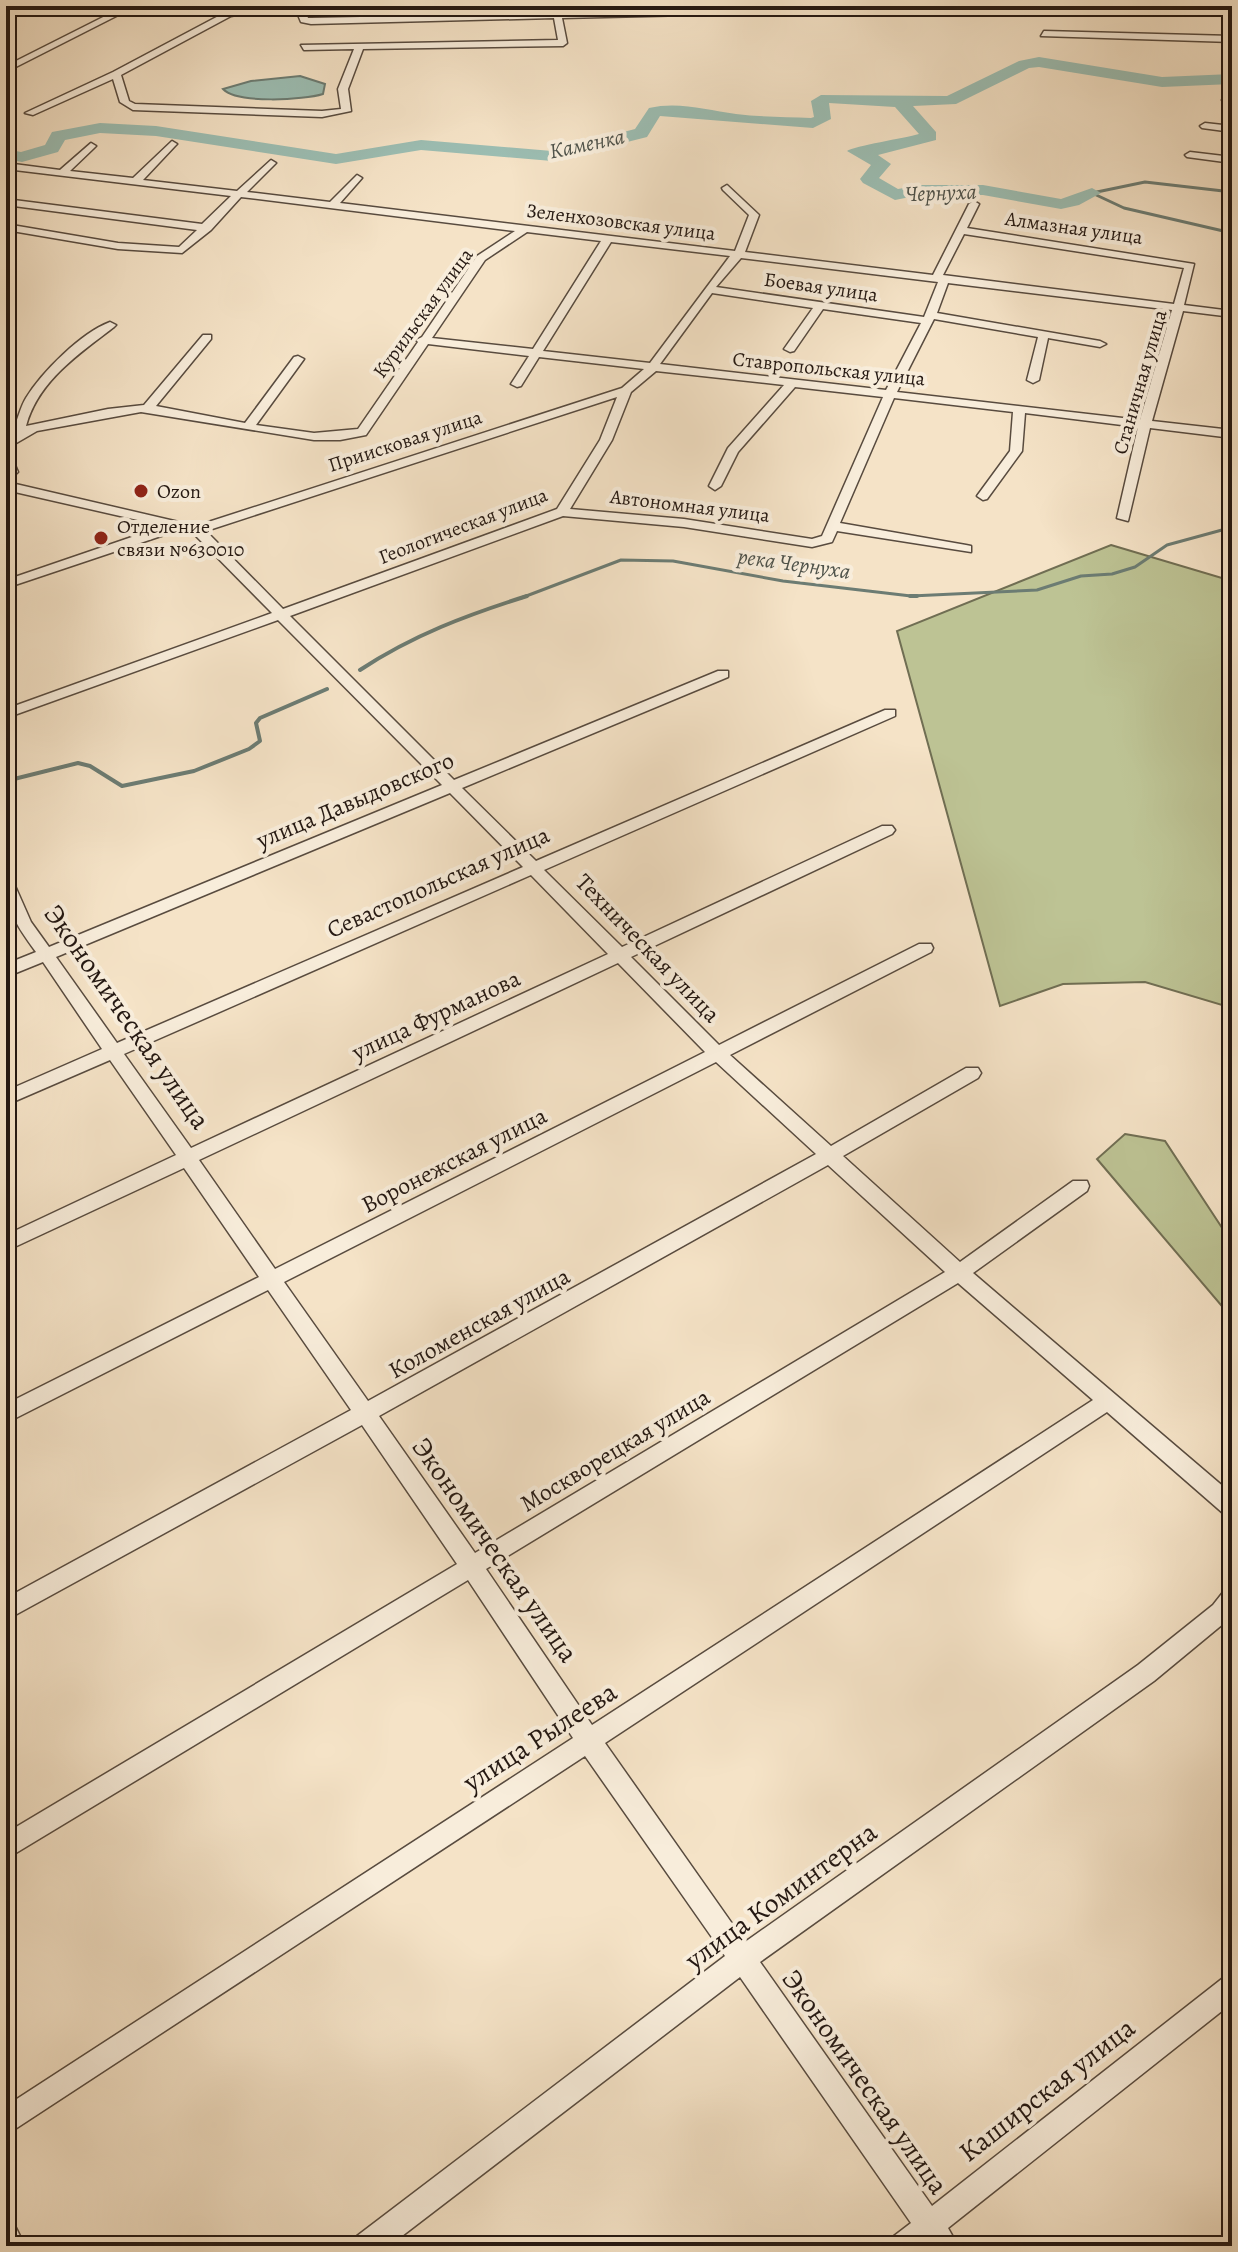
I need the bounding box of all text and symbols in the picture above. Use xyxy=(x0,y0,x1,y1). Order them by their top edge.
water label: Каменка xyxy=(546,121,628,167)
water label: Чернуха xyxy=(905,177,977,209)
street label: Зеленхозовская улица xyxy=(525,197,718,247)
street label: Алмазная улица xyxy=(1003,205,1145,251)
street label: Курильская улица xyxy=(367,242,480,384)
street label: Боевая улица xyxy=(762,266,880,308)
street label: Станичная улица xyxy=(1106,306,1174,457)
street label: Ставропольская улица xyxy=(731,345,927,393)
street label: Приисковая улица xyxy=(325,403,486,479)
place label: Ozon xyxy=(157,478,201,505)
street label: Геологическая улица xyxy=(375,481,552,571)
marker: Ozon xyxy=(132,482,150,500)
street label: Автономная улица xyxy=(608,483,772,529)
place label: Отделение связи №630010 xyxy=(117,513,245,563)
marker: Отделение связи №630010 xyxy=(92,529,110,547)
water label: река Чернуха xyxy=(735,541,852,587)
street label: улица Давыдовского xyxy=(250,744,459,857)
street label: Севастопольская улица xyxy=(322,818,554,946)
street label: Техническая улица xyxy=(569,867,727,1029)
street label: Экономическая улица xyxy=(35,897,219,1137)
street label: улица Фурманова xyxy=(346,962,525,1068)
street label: Воронежская улица xyxy=(356,1099,552,1221)
street label: Коломенская улица xyxy=(383,1260,575,1386)
street label: Москворецкая улица xyxy=(514,1381,716,1519)
street label: Экономическая улица xyxy=(403,1430,587,1670)
street label: улица Рылеева xyxy=(455,1673,624,1802)
street label: улица Коминтерна xyxy=(676,1813,885,1979)
street label: Экономическая улица xyxy=(773,1962,957,2202)
street label: Каширская улица xyxy=(951,2009,1143,2171)

